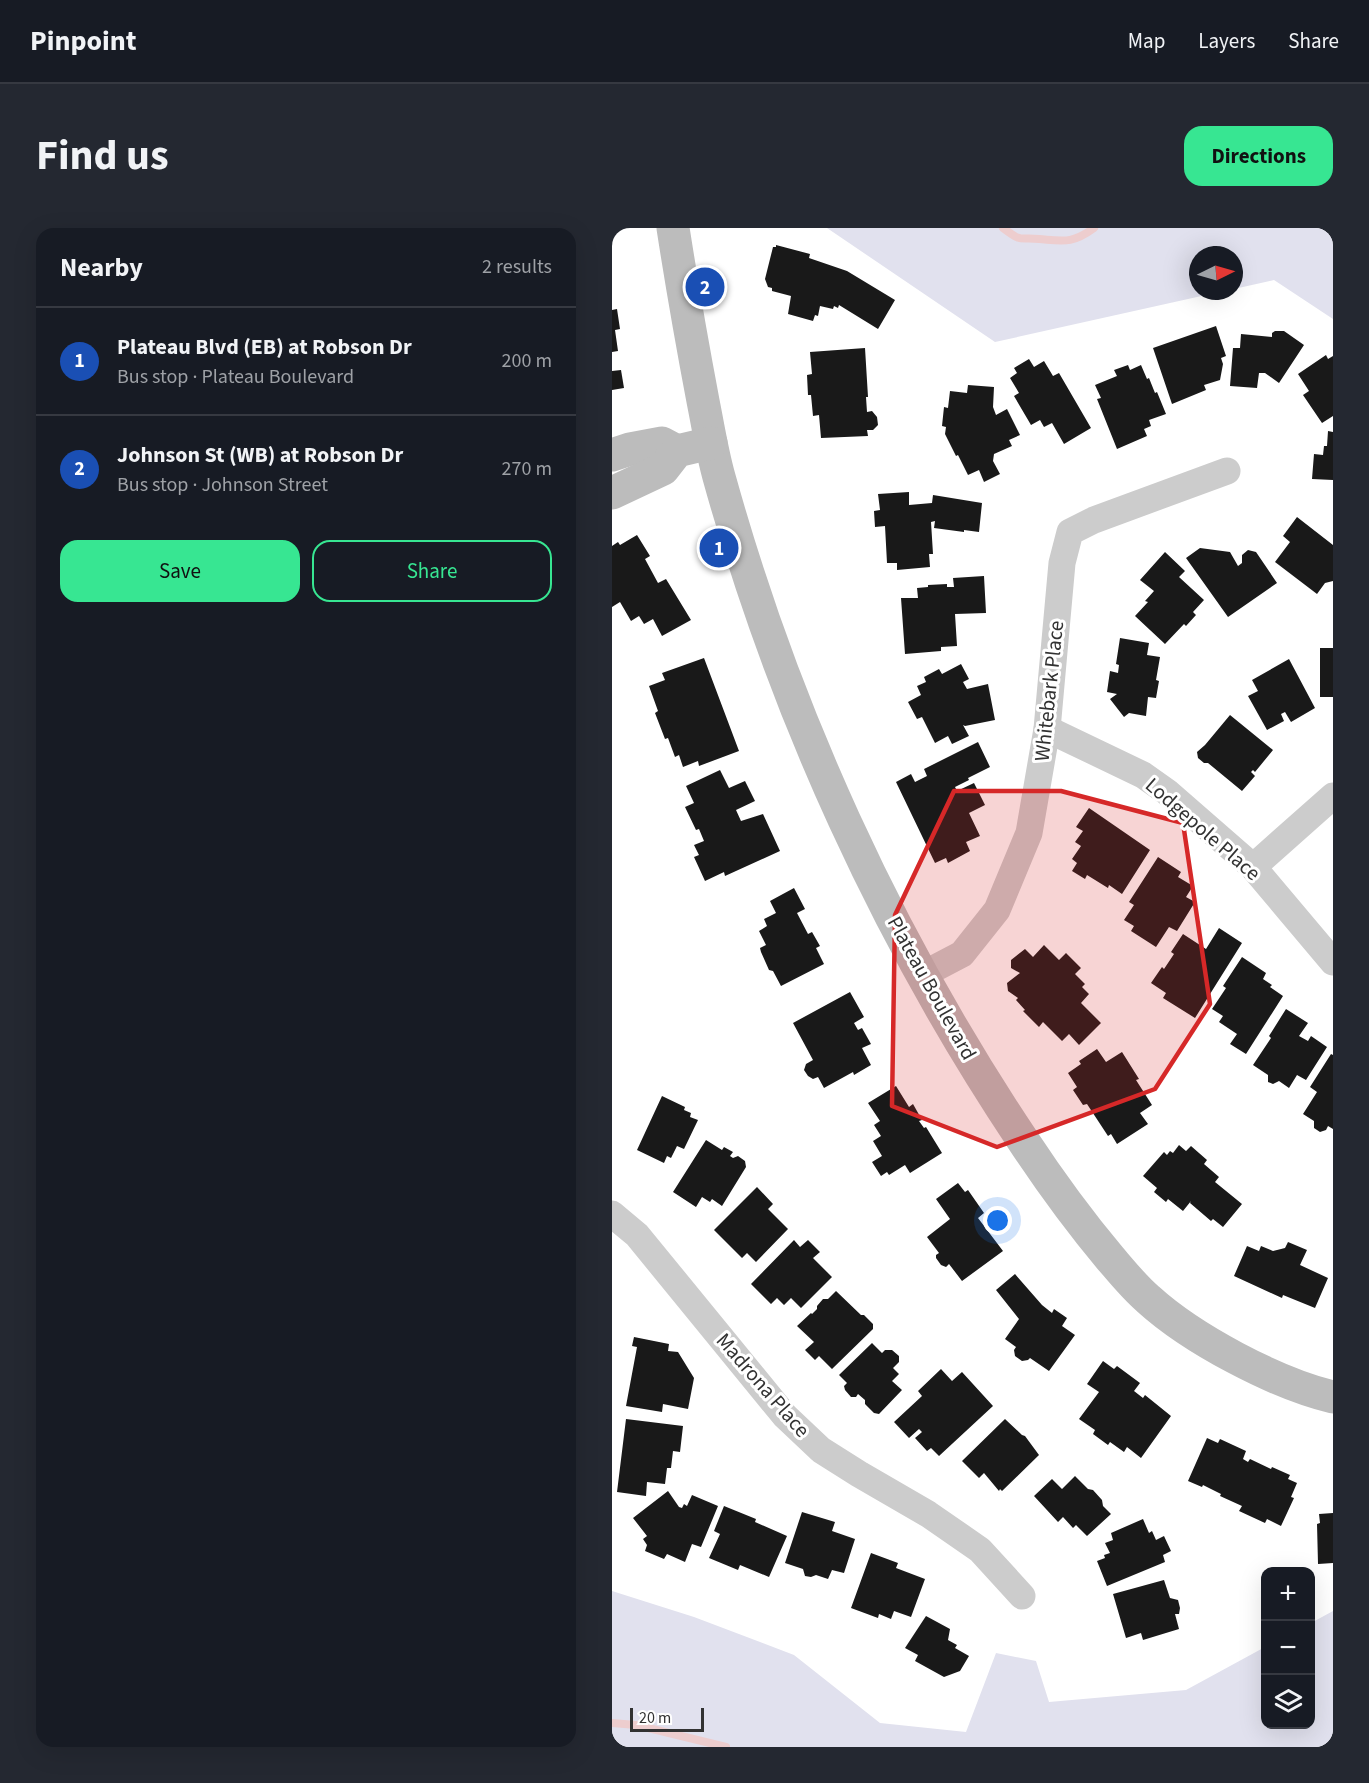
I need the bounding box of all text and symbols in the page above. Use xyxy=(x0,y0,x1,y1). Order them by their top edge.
text: Pinpoint xyxy=(30,21,137,61)
text: Map xyxy=(1128,26,1165,56)
text: Layers xyxy=(1198,26,1255,56)
text: Share xyxy=(1288,26,1339,56)
text: Find us xyxy=(36,126,169,186)
button: Directions xyxy=(1184,126,1333,186)
north arrow xyxy=(1189,246,1243,300)
text: Nearby xyxy=(60,249,143,286)
text: 2 results xyxy=(482,253,552,281)
pin: 2 xyxy=(686,264,724,310)
text: Plateau Blvd (EB) at Robson Dr xyxy=(117,331,412,363)
text: 1 xyxy=(74,347,85,375)
text: 200 m xyxy=(502,347,552,375)
text: Bus stop · Plateau Boulevard xyxy=(117,363,354,391)
text: Johnson St (WB) at Robson Dr xyxy=(117,439,403,471)
text: 2 xyxy=(74,455,85,483)
text: 270 m xyxy=(502,455,552,483)
text: Bus stop · Johnson Street xyxy=(117,471,328,499)
pin: 1 xyxy=(700,526,738,570)
button: Save xyxy=(60,540,300,602)
button: Share xyxy=(312,540,552,602)
street label: Whitebark Place xyxy=(1027,619,1071,763)
street label: Lodgepole Place xyxy=(1139,770,1267,888)
street label: Plateau Boulevard xyxy=(880,911,984,1065)
your location xyxy=(983,1206,1012,1235)
street label: Madrona Place xyxy=(709,1326,817,1444)
map controls xyxy=(1261,1567,1315,1729)
button: + xyxy=(1261,1567,1315,1621)
button: − xyxy=(1261,1621,1315,1675)
button: layers xyxy=(1261,1675,1315,1729)
scale bar xyxy=(630,1705,704,1732)
text: 20 m xyxy=(639,1707,671,1729)

